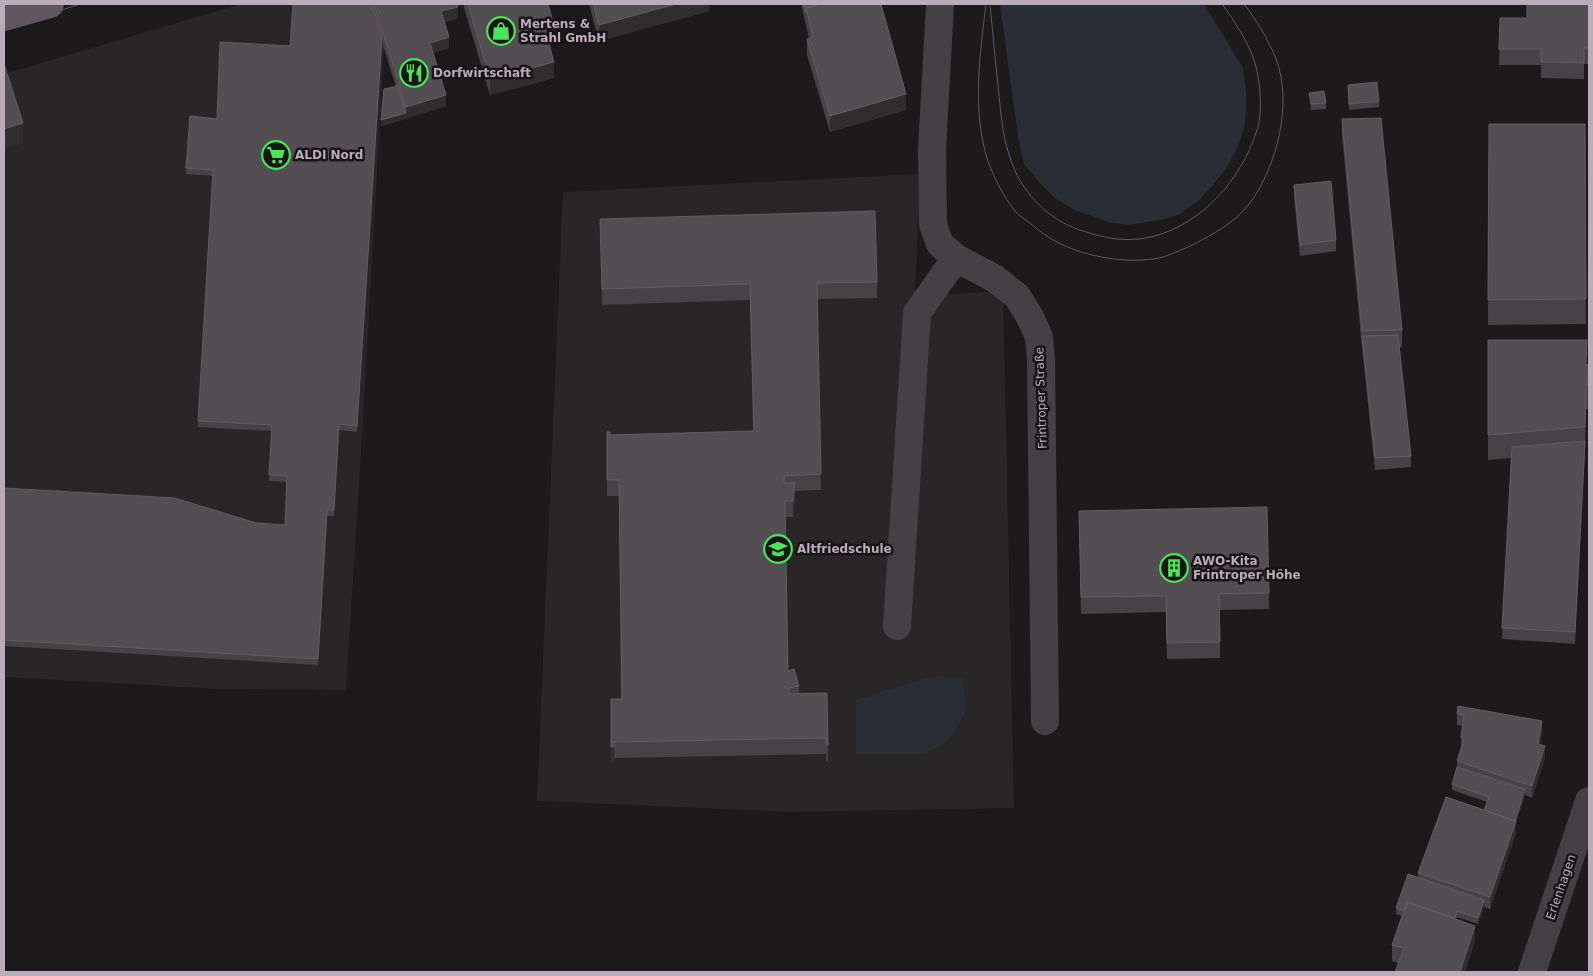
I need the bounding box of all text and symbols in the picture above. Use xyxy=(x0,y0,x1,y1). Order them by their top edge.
shop icon: Mertens & Strahl GmbH xyxy=(486,16,516,46)
place label: Mertens & Strahl GmbH xyxy=(520,17,606,45)
restaurant icon: Dorfwirtschaft xyxy=(399,58,429,88)
place label: Dorfwirtschaft xyxy=(433,66,531,80)
supermarket icon: ALDI Nord xyxy=(261,140,291,170)
place label: ALDI Nord xyxy=(295,148,363,162)
street label: Frintroper Straße xyxy=(1032,347,1050,449)
school or university icon: Altfriedschule xyxy=(763,534,793,564)
place label: Altfriedschule xyxy=(797,542,892,556)
building icon: AWO-Kita Frintroper Höhe xyxy=(1159,553,1189,583)
place label: AWO-Kita Frintroper Höhe xyxy=(1193,554,1301,582)
street label: Erlenhagen xyxy=(1543,852,1579,922)

